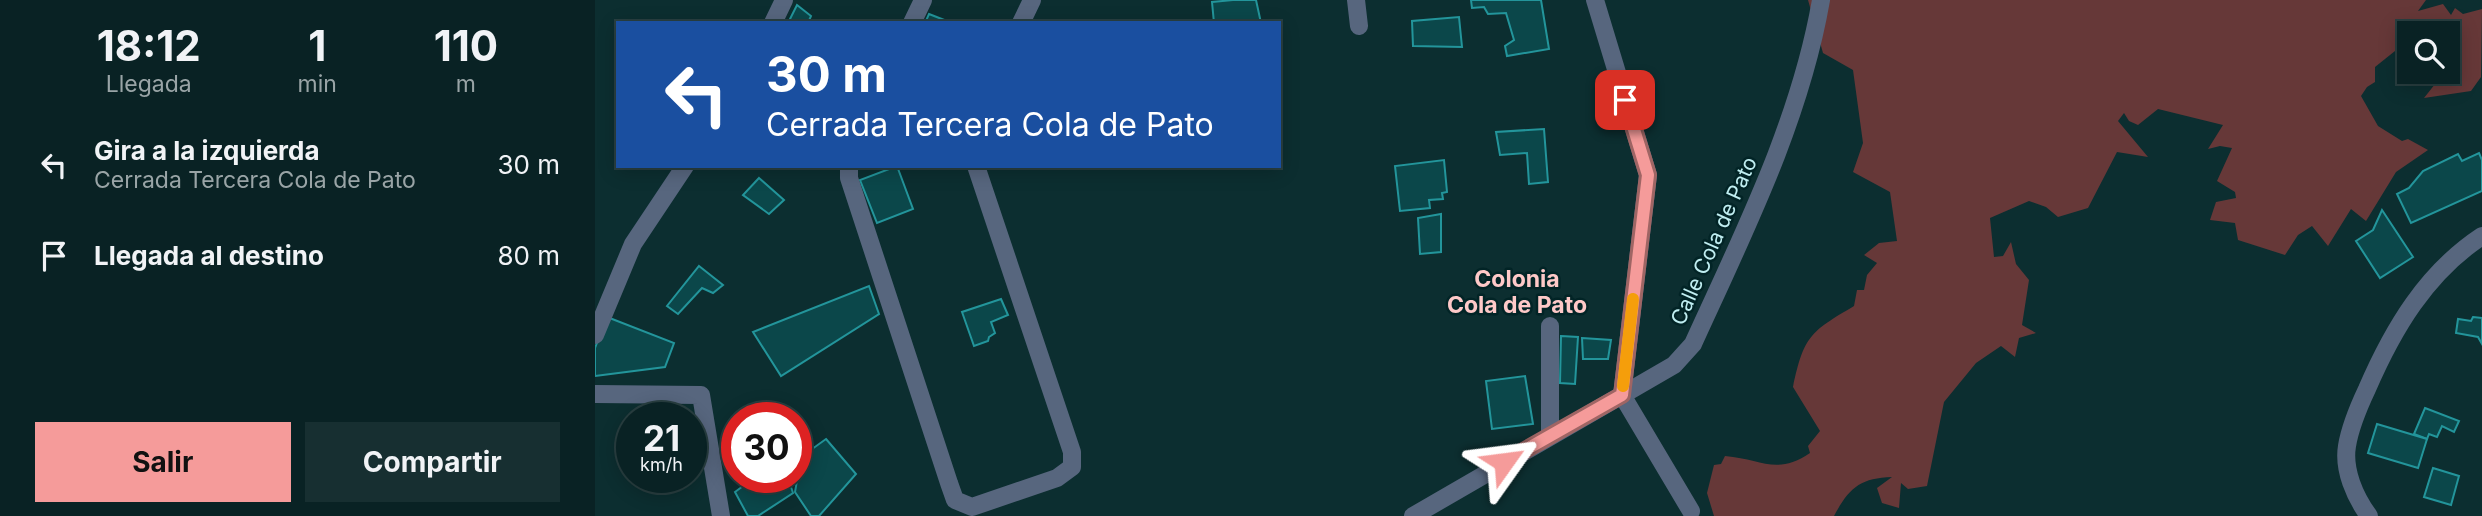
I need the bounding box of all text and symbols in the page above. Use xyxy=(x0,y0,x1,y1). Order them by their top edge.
text: 18:12 xyxy=(97,20,201,71)
text: 1 xyxy=(308,20,326,71)
text: 110 xyxy=(434,20,498,71)
map controls xyxy=(2397,21,2460,84)
button: search xyxy=(2397,21,2460,84)
text: 30 m xyxy=(766,45,887,104)
icon: left xyxy=(651,49,742,140)
text: Llegada xyxy=(106,70,192,98)
text: min xyxy=(298,70,337,98)
text: m xyxy=(456,70,476,98)
pin xyxy=(1595,70,1655,130)
icon: arrive xyxy=(1606,81,1644,119)
text: Cerrada Tercera Cola de Pato xyxy=(766,105,1214,144)
text: Gira a la izquierda xyxy=(94,135,320,166)
icon: left xyxy=(35,146,73,184)
text: 30 m xyxy=(497,149,560,180)
street label: Calle Cola de Pato xyxy=(1665,153,1762,329)
text: Cerrada Tercera Cola de Pato xyxy=(94,166,416,194)
icon: arrive xyxy=(35,237,73,275)
text: Llegada al destino xyxy=(94,240,324,271)
text: 80 m xyxy=(497,240,560,271)
district label: Colonia Cola de Pato xyxy=(1447,265,1587,319)
speed limit sign: 30 xyxy=(721,402,812,493)
text: 21 xyxy=(643,417,680,459)
button: Salir xyxy=(35,422,291,502)
button: Compartir xyxy=(305,422,560,502)
position arrow xyxy=(1467,425,1541,499)
text: km/h xyxy=(640,454,683,475)

